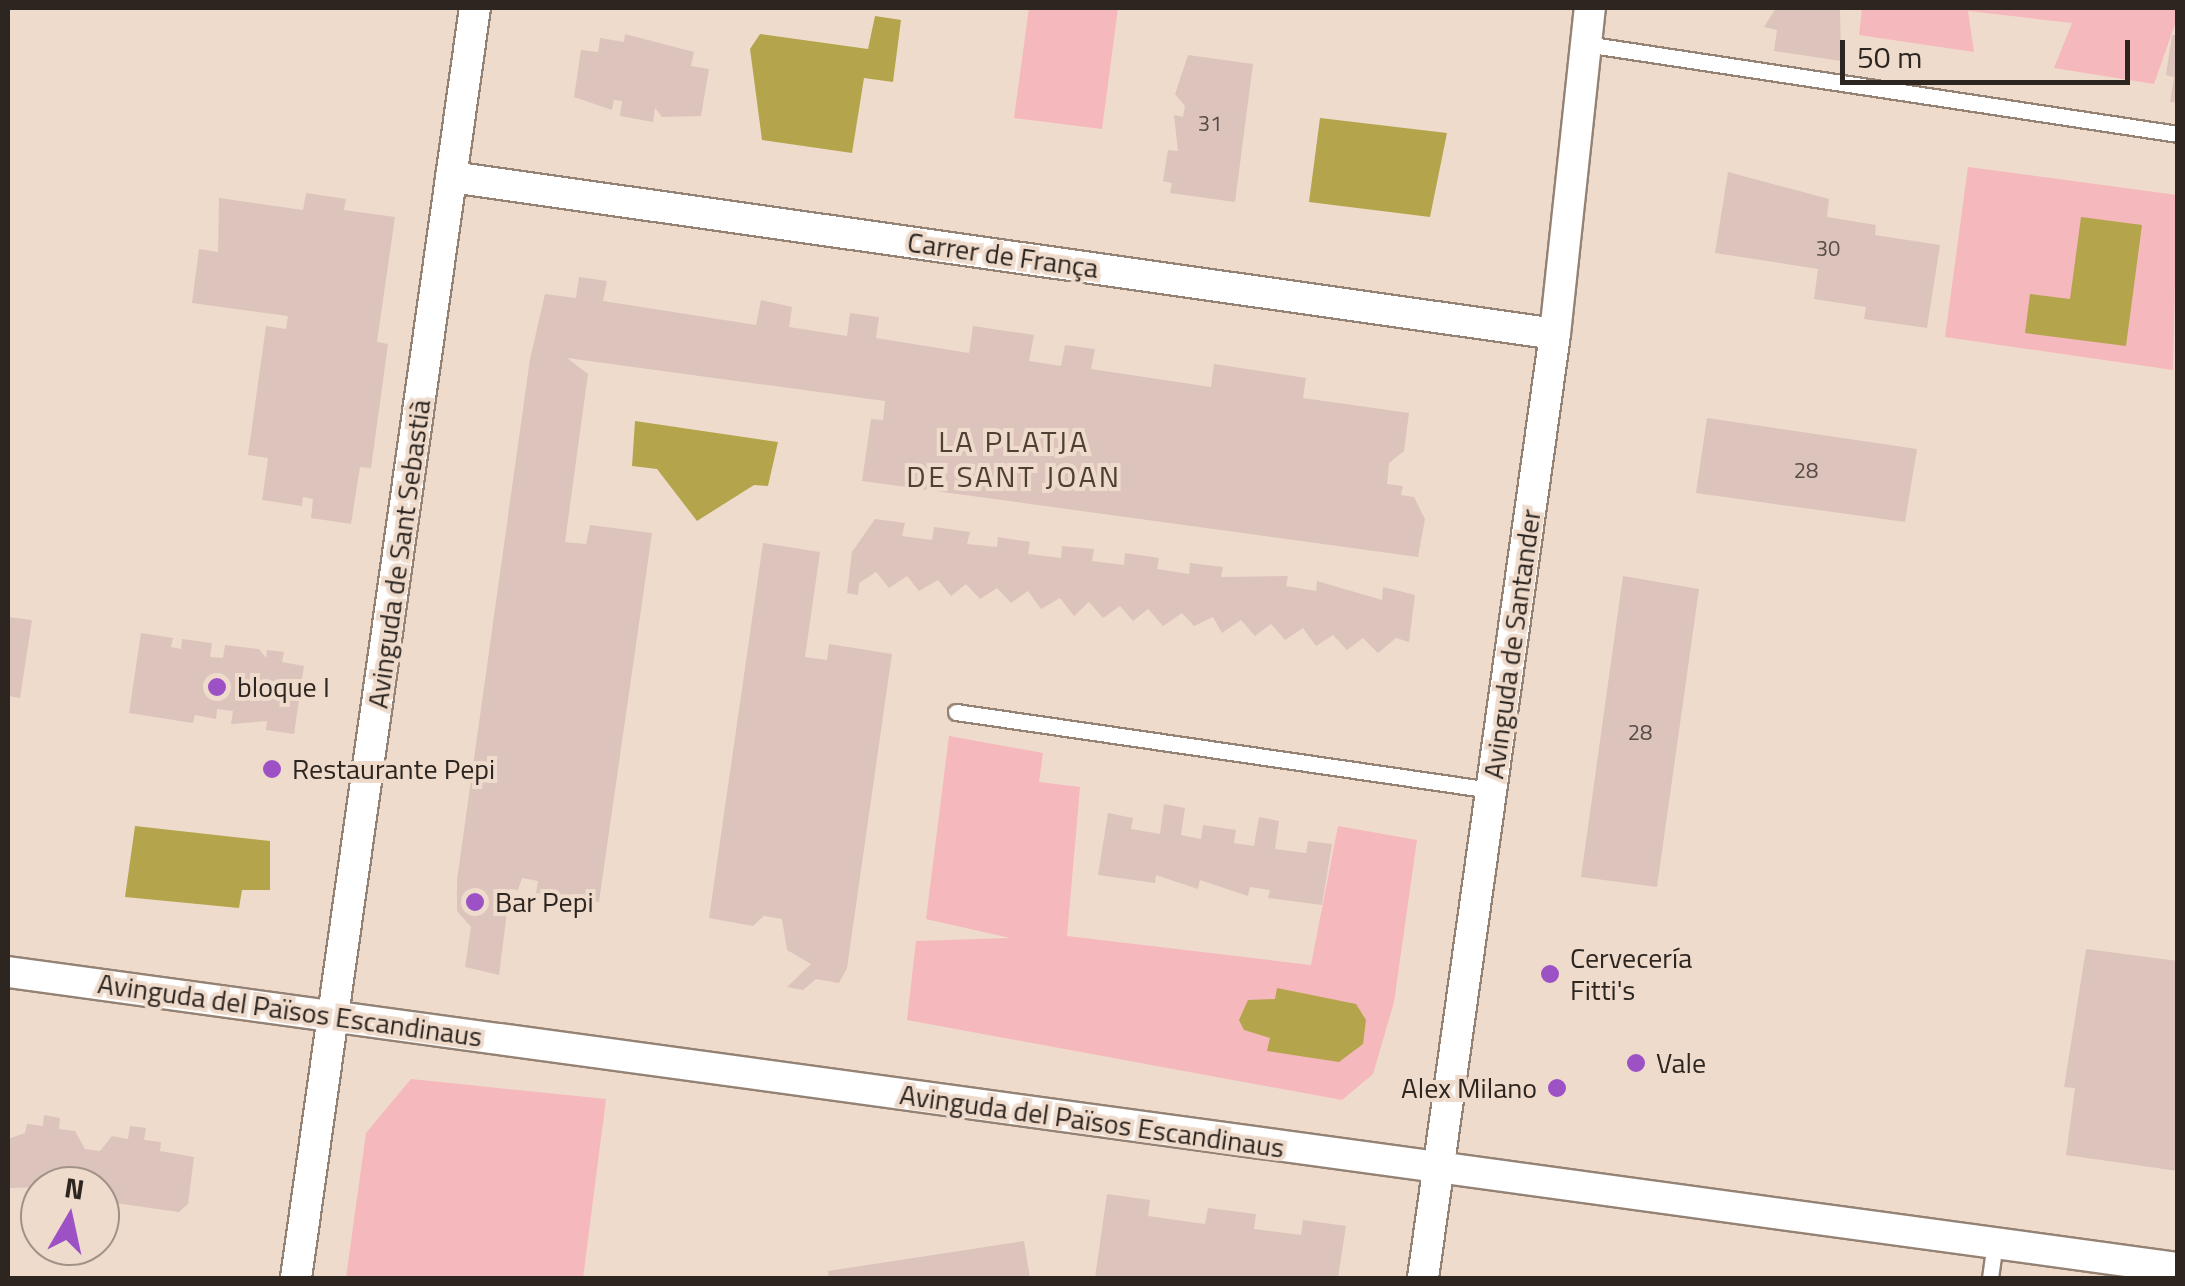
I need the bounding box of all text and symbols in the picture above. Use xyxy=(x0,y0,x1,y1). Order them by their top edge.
scale bar xyxy=(1845,20,2135,82)
text: 50 m xyxy=(1857,34,1922,80)
house number: 31 xyxy=(1198,111,1222,137)
street label: Carrer de França xyxy=(905,225,1101,285)
house number: 30 xyxy=(1816,236,1840,262)
street label: Avinguda de Sant Sebastià xyxy=(361,397,437,711)
district label: LA PLATJA DE SANT JOAN xyxy=(906,423,1122,494)
house number: 28 xyxy=(1794,458,1818,484)
street label: Avinguda de Santander xyxy=(1476,507,1548,781)
place label: bloque I xyxy=(237,670,330,704)
marker: bloque I xyxy=(206,676,228,698)
house number: 28 xyxy=(1628,720,1652,746)
place label: Restaurante Pepi xyxy=(292,752,495,786)
marker: Restaurante Pepi xyxy=(261,758,283,780)
place label: Bar Pepi xyxy=(495,885,594,919)
marker: Bar Pepi xyxy=(464,891,486,913)
place label: Cervecería Fitti's xyxy=(1570,941,1692,1007)
marker: Cervecería Fitti's xyxy=(1539,963,1561,985)
street label: Avinguda del Països Escandinaus xyxy=(96,966,484,1054)
place label: Vale xyxy=(1656,1046,1706,1080)
marker: Vale xyxy=(1625,1052,1647,1074)
place label: Alex Milano xyxy=(1401,1071,1537,1105)
street label: Avinguda del Països Escandinaus xyxy=(898,1077,1286,1165)
marker: Alex Milano xyxy=(1546,1077,1568,1099)
text: N xyxy=(62,1165,87,1211)
north arrow xyxy=(20,1166,120,1266)

